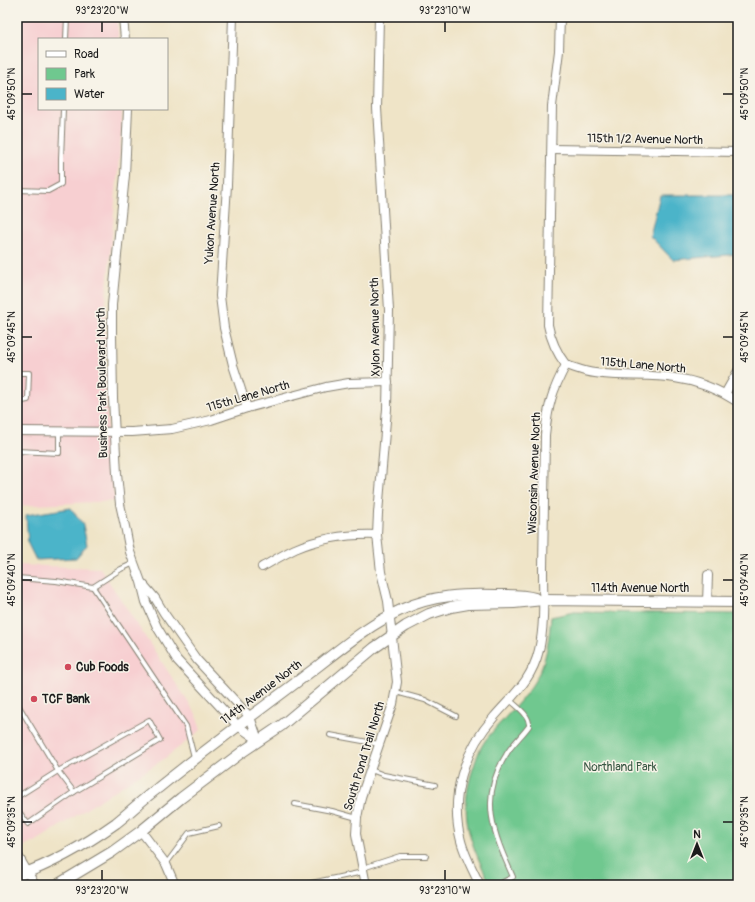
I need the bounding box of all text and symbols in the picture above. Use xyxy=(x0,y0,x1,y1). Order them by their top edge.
text: 93°23'20"W xyxy=(76,5,129,17)
text: 93°23'10"W xyxy=(419,5,471,17)
legend xyxy=(38,38,168,110)
text: Road xyxy=(74,47,99,62)
text: 45°09'50"N xyxy=(6,67,18,120)
text: Park xyxy=(74,67,95,82)
text: 45°09'50"N xyxy=(739,67,751,120)
text: Water xyxy=(74,87,105,102)
street label: 115th 1/2 Avenue North xyxy=(587,131,704,148)
street label: Yukon Avenue North xyxy=(201,161,224,266)
street label: Xylon Avenue North xyxy=(367,277,384,377)
street label: Business Park Boulevard North xyxy=(94,307,111,458)
text: 45°09'45"N xyxy=(6,311,18,363)
text: 45°09'45"N xyxy=(739,311,751,363)
street label: 115th Lane North xyxy=(600,354,687,377)
street label: 115th Lane North xyxy=(205,377,292,415)
street label: Wisconsin Avenue North xyxy=(525,411,544,534)
text: 45°09'40"N xyxy=(6,553,18,607)
text: 45°09'40"N xyxy=(739,553,751,607)
street label: 114th Avenue North xyxy=(591,581,689,596)
street label: 114th Avenue North xyxy=(218,657,305,728)
place label: Cub Foods xyxy=(76,660,129,675)
marker: Cub Foods xyxy=(63,662,73,672)
place label: TCF Bank xyxy=(41,692,91,707)
marker: TCF Bank xyxy=(29,694,39,704)
street label: South Pond Trail North xyxy=(341,699,388,813)
park label: Northland Park xyxy=(583,760,657,775)
text: 45°09'35"N xyxy=(6,796,18,848)
text: 45°09'35"N xyxy=(739,796,751,848)
north arrow xyxy=(677,824,717,864)
text: N xyxy=(693,828,701,841)
text: 93°23'20"W xyxy=(76,885,129,897)
text: 93°23'10"W xyxy=(419,885,471,897)

